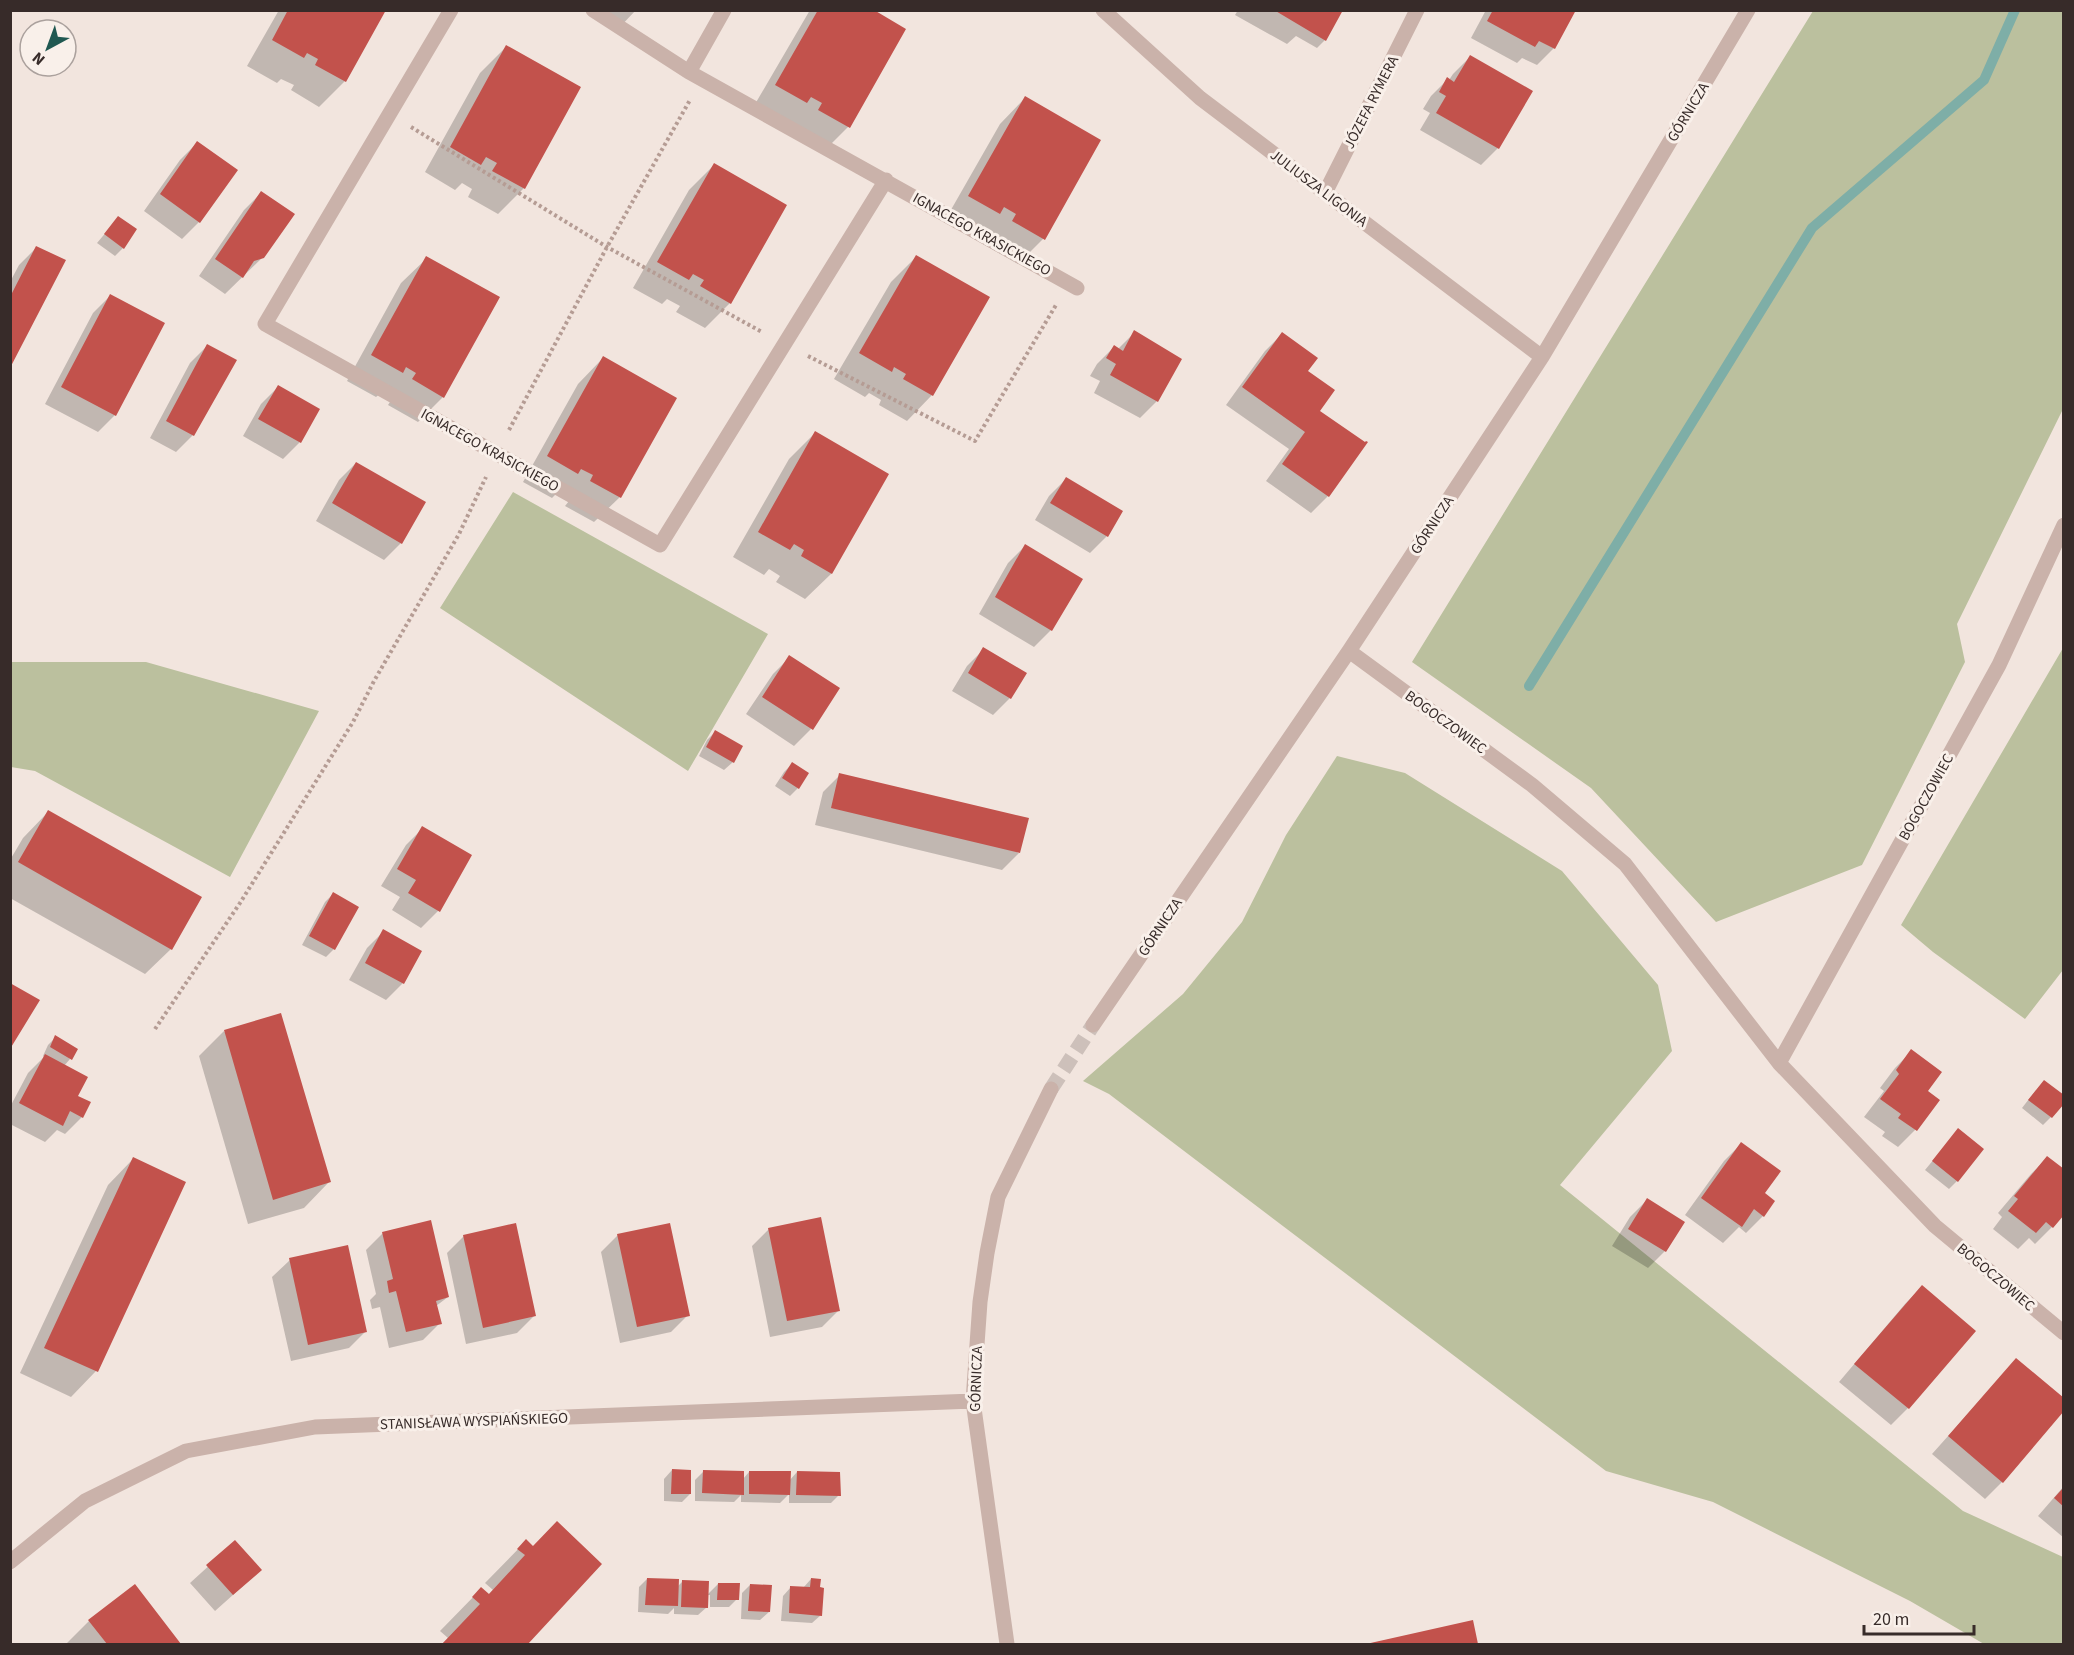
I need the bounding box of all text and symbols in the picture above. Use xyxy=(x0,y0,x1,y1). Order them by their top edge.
north arrow xyxy=(18,18,78,78)
text: N xyxy=(28,47,50,70)
street label: JÓZEFA RYMERA xyxy=(1339,51,1404,152)
street label: GÓRNICZA xyxy=(1662,78,1715,146)
street label: JULIUSZA LIGONIA xyxy=(1266,145,1372,233)
street label: IGNACEGO KRASICKIEGO xyxy=(909,188,1055,281)
street label: IGNACEGO KRASICKIEGO xyxy=(417,404,563,497)
street label: GÓRNICZA xyxy=(1406,491,1460,559)
street label: BOGOCZOWIEC xyxy=(1401,686,1491,759)
street label: BOGOCZOWIEC xyxy=(1894,750,1959,844)
street label: GÓRNICZA xyxy=(1133,893,1188,960)
street label: BOGOCZOWIEC xyxy=(1952,1238,2040,1317)
street label: GÓRNICZA xyxy=(965,1345,988,1412)
street label: STANISŁAWA WYSPIAŃSKIEGO xyxy=(380,1408,569,1435)
scale bar xyxy=(1864,1598,1974,1636)
text: 20 m xyxy=(1873,1607,1909,1632)

